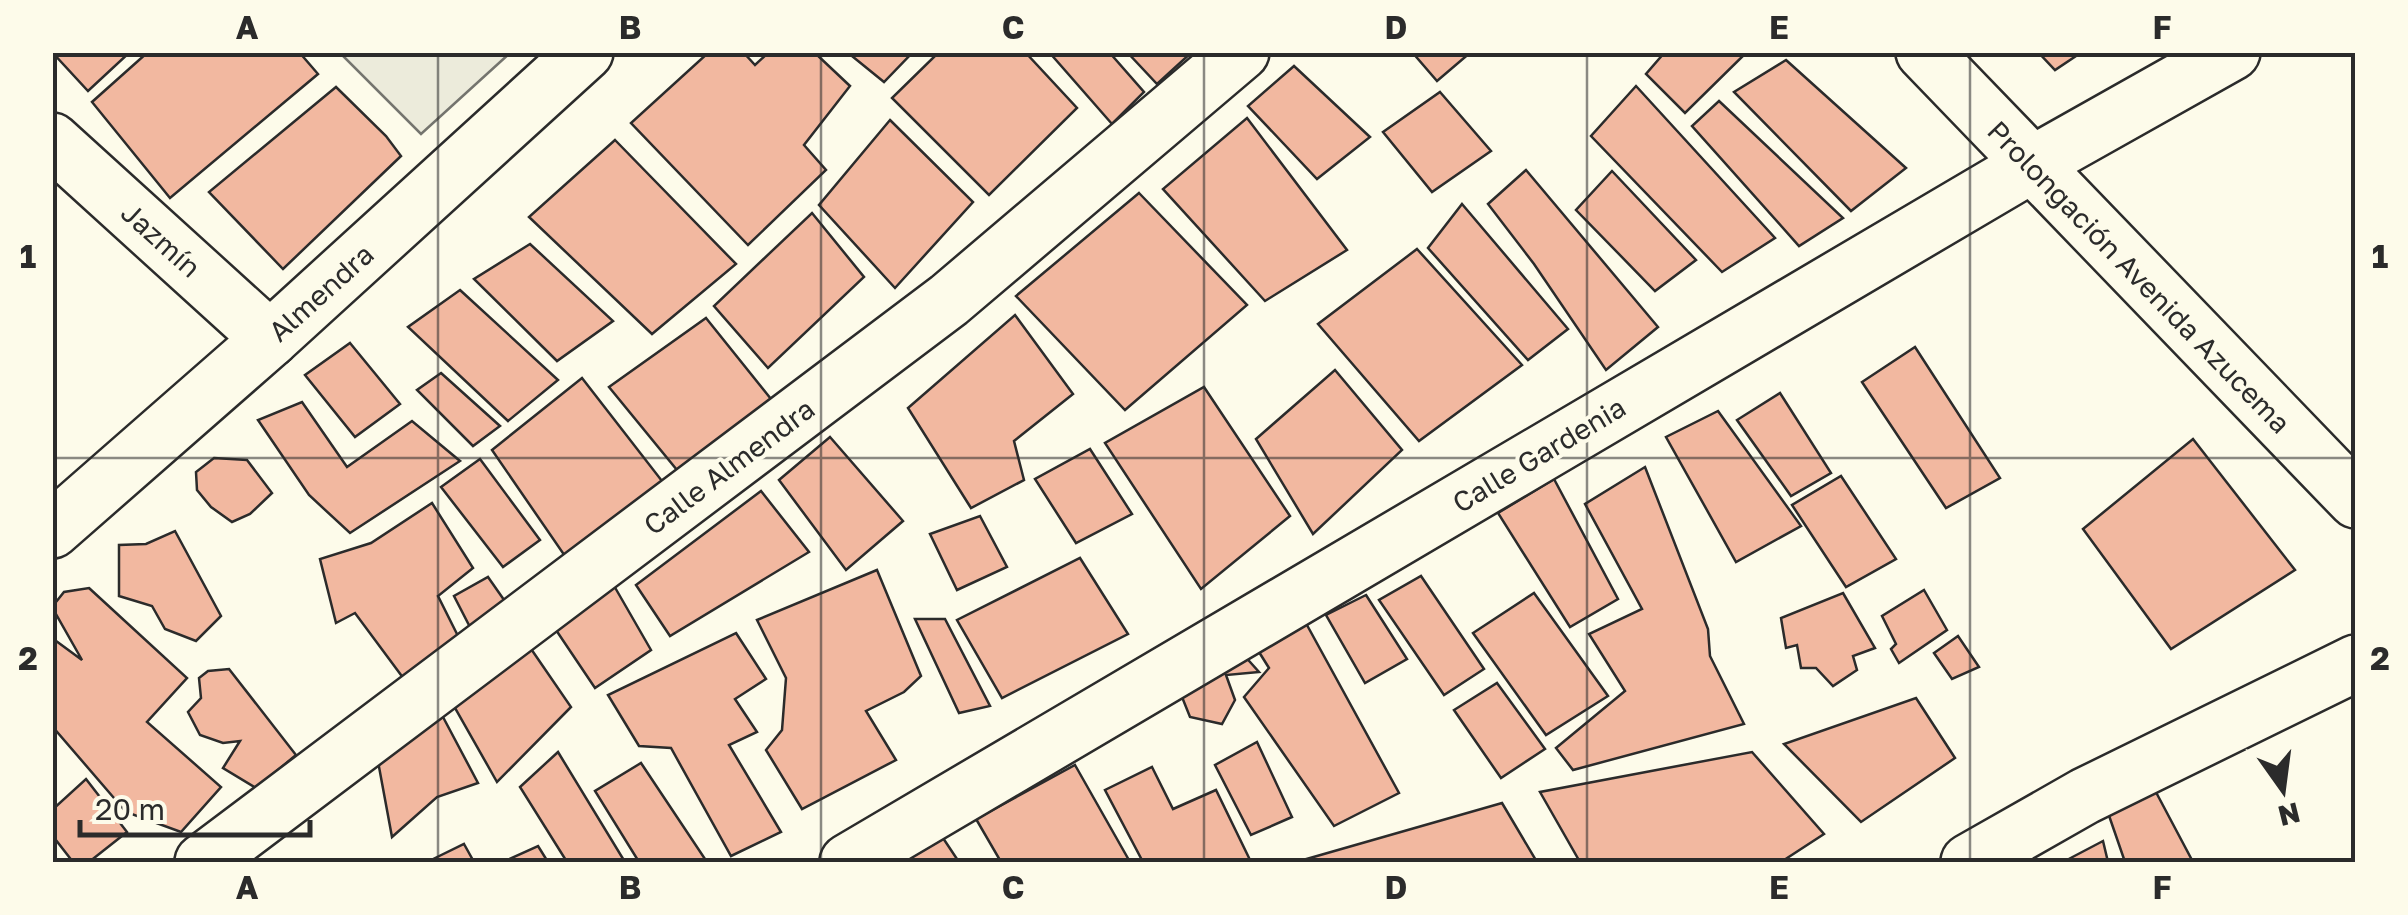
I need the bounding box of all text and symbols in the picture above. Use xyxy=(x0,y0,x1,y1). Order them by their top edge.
text: A xyxy=(236,8,259,46)
text: B xyxy=(619,8,641,46)
text: C xyxy=(1002,8,1024,46)
text: D xyxy=(1385,8,1407,46)
text: E xyxy=(1769,8,1789,46)
text: F xyxy=(2152,8,2172,46)
street label: Prolongación Avenida Azucema xyxy=(1981,114,2297,439)
street label: Jazmín xyxy=(115,196,208,284)
text: 1 xyxy=(20,237,36,275)
street label: Almendra xyxy=(262,237,380,348)
text: 1 xyxy=(2372,237,2388,275)
street label: Calle Gardenia xyxy=(1446,390,1631,519)
street label: Calle Almendra xyxy=(637,392,820,541)
text: 2 xyxy=(18,639,38,677)
text: 2 xyxy=(2370,639,2390,677)
north arrow xyxy=(2233,740,2333,840)
scale bar xyxy=(80,775,310,837)
text: 20 m xyxy=(95,791,165,827)
text: N xyxy=(2275,796,2303,833)
text: A xyxy=(236,868,259,906)
text: B xyxy=(619,868,641,906)
text: C xyxy=(1002,868,1024,906)
text: D xyxy=(1385,868,1407,906)
text: E xyxy=(1769,868,1789,906)
text: F xyxy=(2152,868,2172,906)

